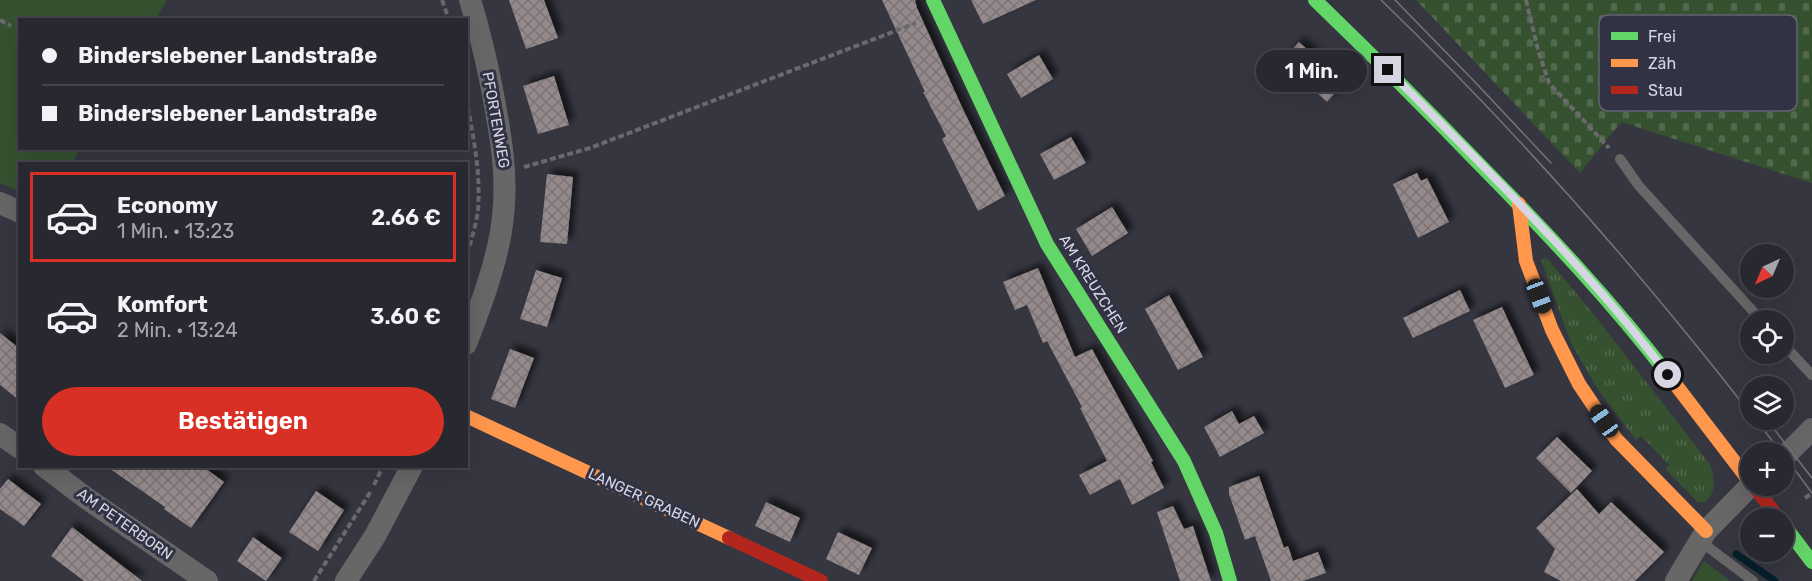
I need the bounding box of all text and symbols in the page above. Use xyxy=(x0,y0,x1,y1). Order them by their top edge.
legend xyxy=(1599,15,1797,111)
text: Frei xyxy=(1648,27,1676,46)
text: Binderslebener Landstraße xyxy=(78,42,377,69)
callout: 1 Min. xyxy=(1256,49,1367,91)
text: Zäh xyxy=(1648,54,1676,73)
route end xyxy=(1374,56,1401,83)
text: 1 Min. xyxy=(1284,59,1339,83)
street label: PFORTENWEG xyxy=(479,70,513,170)
text: Stau xyxy=(1648,81,1683,100)
text: Binderslebener Landstraße xyxy=(78,100,377,127)
icon: car xyxy=(45,190,99,244)
text: Economy xyxy=(117,192,218,219)
text: 2.66 € xyxy=(371,204,441,231)
text: 1 Min. · 13:23 xyxy=(117,219,234,243)
street label: AM KREUZCHEN xyxy=(1055,231,1131,337)
north arrow xyxy=(1740,244,1794,298)
map controls xyxy=(1740,244,1794,562)
car xyxy=(1524,276,1554,316)
icon: car xyxy=(45,289,99,343)
text: Komfort xyxy=(117,291,208,318)
text: 3.60 € xyxy=(370,303,441,330)
button: locate xyxy=(1740,310,1794,364)
text: 2 Min. · 13:24 xyxy=(117,318,238,342)
route start xyxy=(1654,361,1681,388)
button: layers xyxy=(1740,376,1794,430)
button: Bestätigen xyxy=(42,387,444,456)
car xyxy=(1586,401,1622,441)
button: + xyxy=(1740,442,1794,496)
street label: LANGER GRABEN xyxy=(585,464,703,532)
street label: AM PETERBORN xyxy=(74,484,176,564)
button: − xyxy=(1740,508,1794,562)

